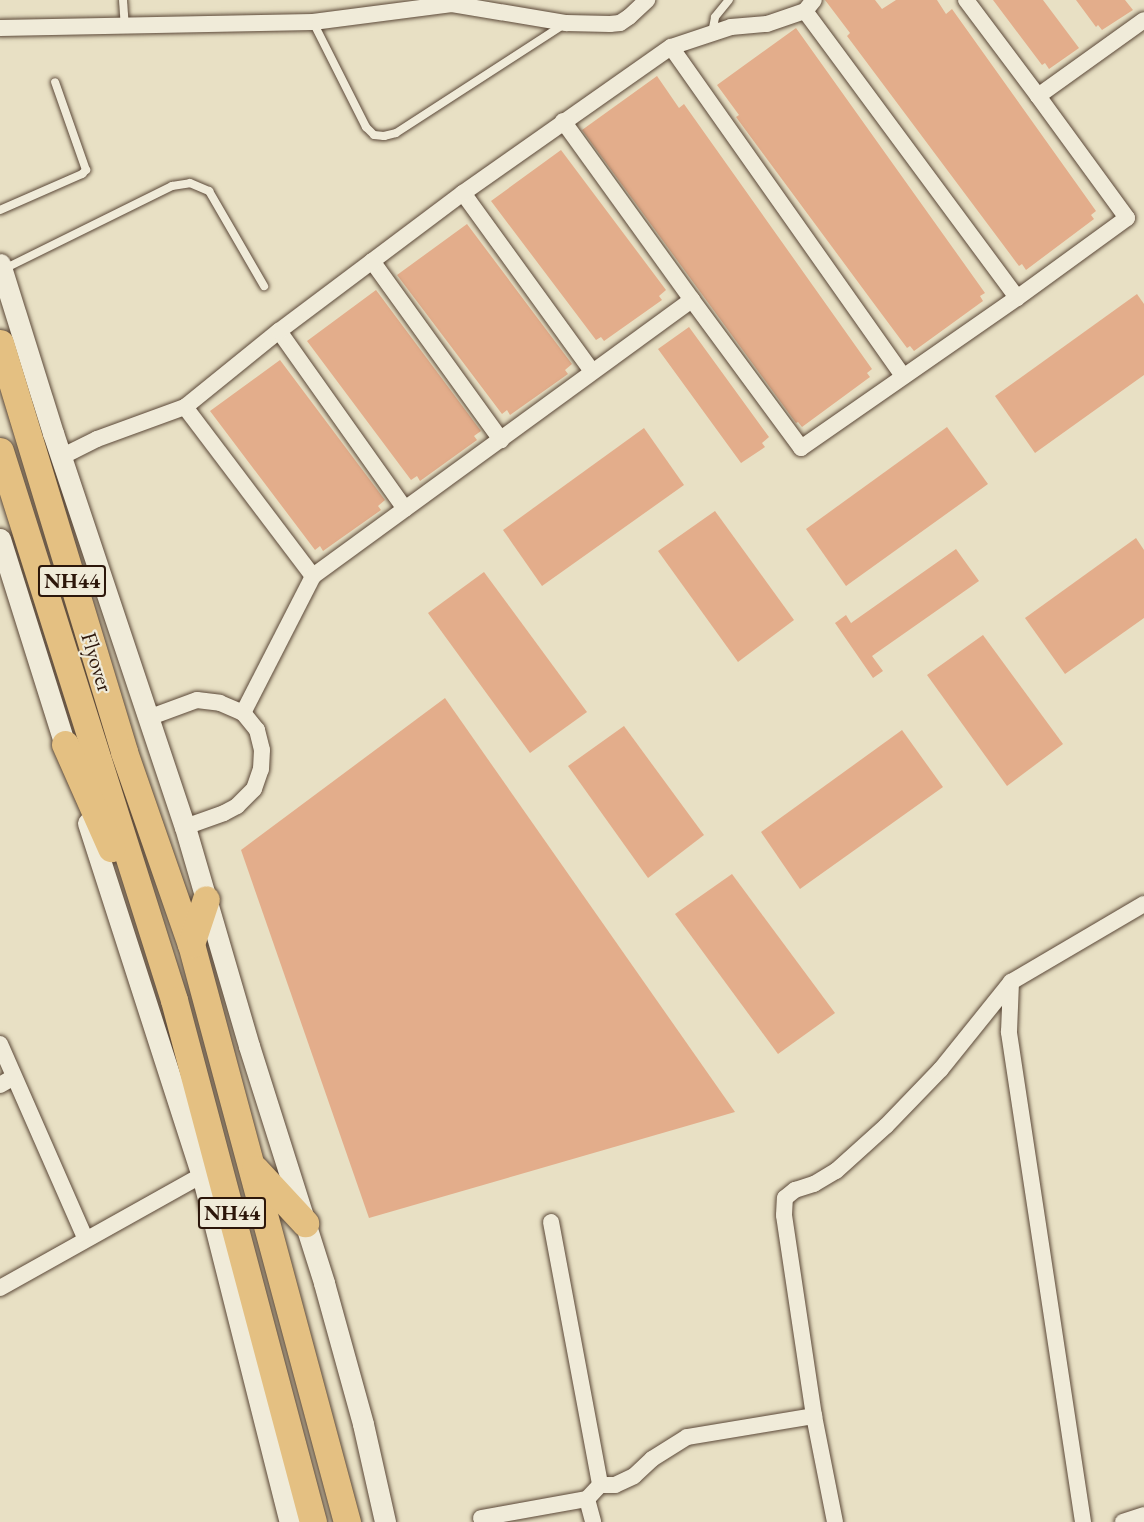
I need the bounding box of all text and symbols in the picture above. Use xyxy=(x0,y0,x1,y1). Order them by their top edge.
road number: NH44 xyxy=(38,563,106,599)
street label: Flyover xyxy=(75,629,119,695)
road number: NH44 xyxy=(198,1195,266,1231)

